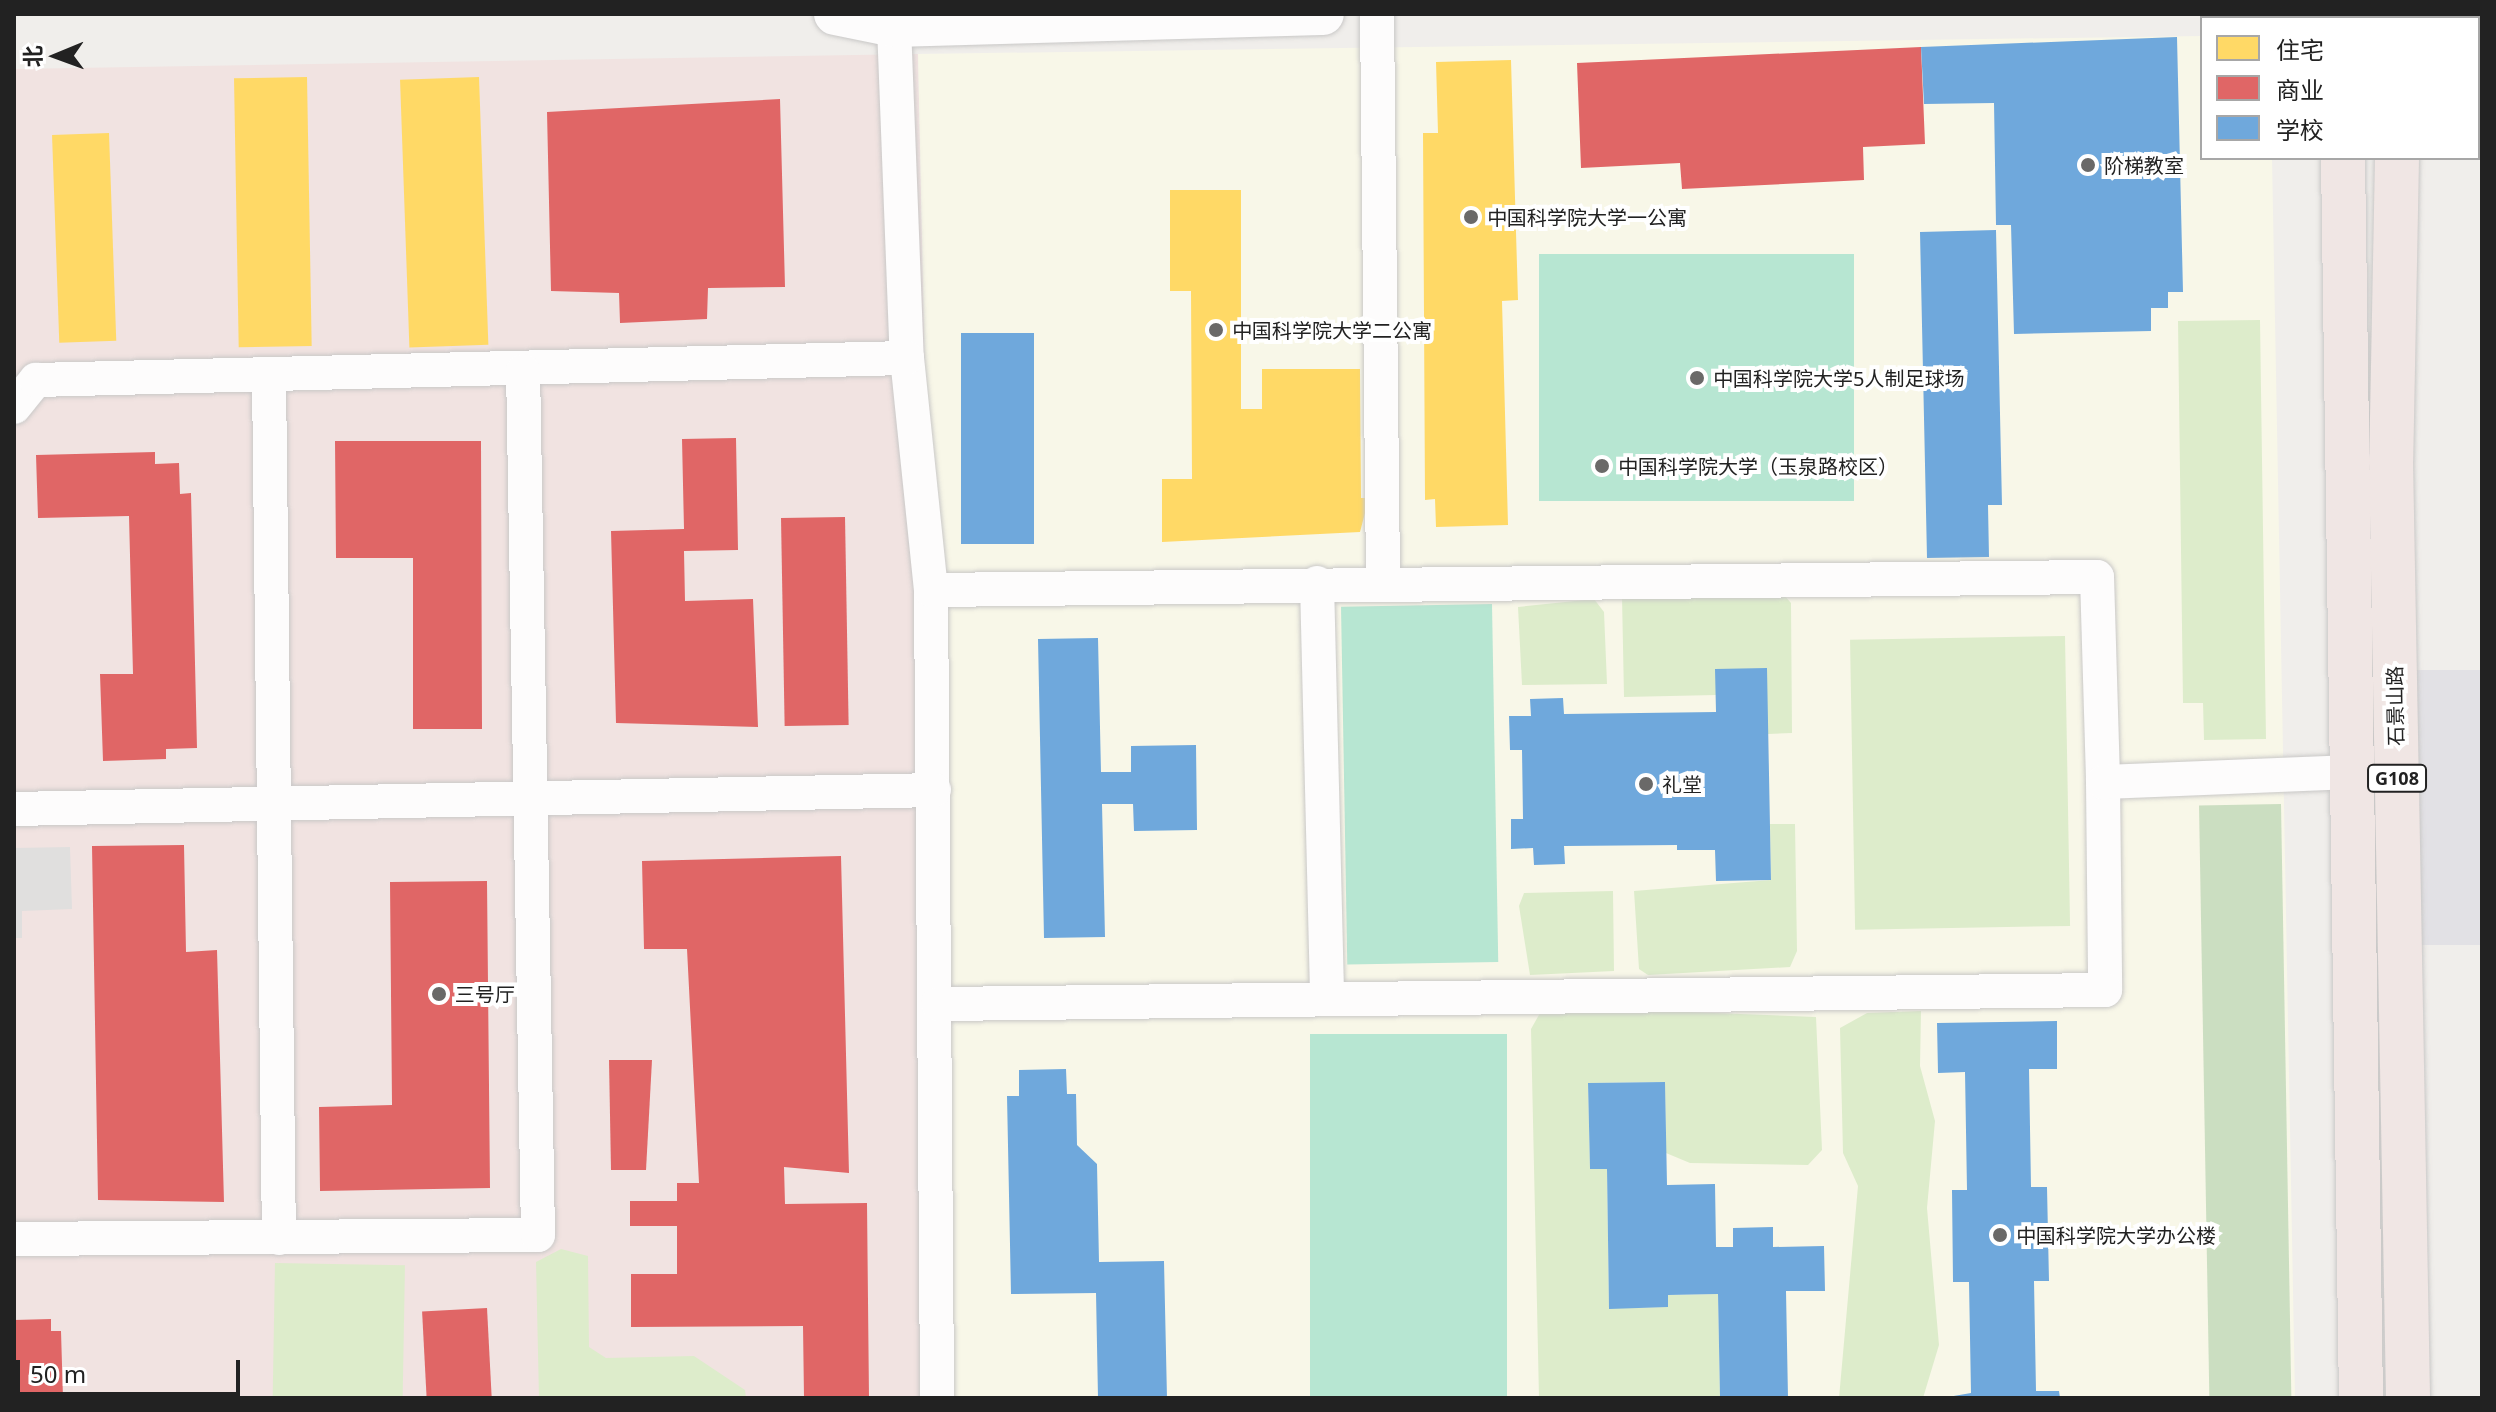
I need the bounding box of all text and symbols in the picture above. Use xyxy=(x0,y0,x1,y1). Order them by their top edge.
north arrow xyxy=(16,16,96,96)
legend xyxy=(2200,16,2480,160)
text: 住宅 xyxy=(2276,33,2324,66)
text: 北 xyxy=(17,45,47,68)
text: 商业 xyxy=(2276,73,2324,106)
text: 学校 xyxy=(2276,113,2324,146)
place label: 阶梯教室 xyxy=(2104,153,2184,177)
marker: 阶梯教室 xyxy=(2079,156,2097,174)
place label: 中国科学院大学一公寓 xyxy=(1487,205,1687,229)
marker: 中国科学院大学一公寓 xyxy=(1462,208,1480,226)
place label: 中国科学院大学二公寓 xyxy=(1232,318,1432,342)
marker: 中国科学院大学二公寓 xyxy=(1207,321,1225,339)
place label: 中国科学院大学5人制足球场 xyxy=(1713,366,1964,390)
marker: 中国科学院大学5人制足球场 xyxy=(1688,369,1706,387)
place label: 中国科学院大学（玉泉路校区） xyxy=(1618,454,1898,478)
marker: 中国科学院大学（玉泉路校区） xyxy=(1593,457,1611,475)
street label: 石景山路 xyxy=(2382,666,2408,746)
road number: G108 xyxy=(2367,764,2427,792)
place label: 礼堂 xyxy=(1662,772,1702,796)
marker: 礼堂 xyxy=(1637,775,1655,793)
place label: 三号厅 xyxy=(455,982,515,1006)
marker: 三号厅 xyxy=(430,985,448,1003)
place label: 中国科学院大学办公楼 xyxy=(2016,1223,2216,1247)
marker: 中国科学院大学办公楼 xyxy=(1991,1226,2009,1244)
scale bar xyxy=(20,1344,244,1394)
text: 50 m xyxy=(30,1357,86,1390)

